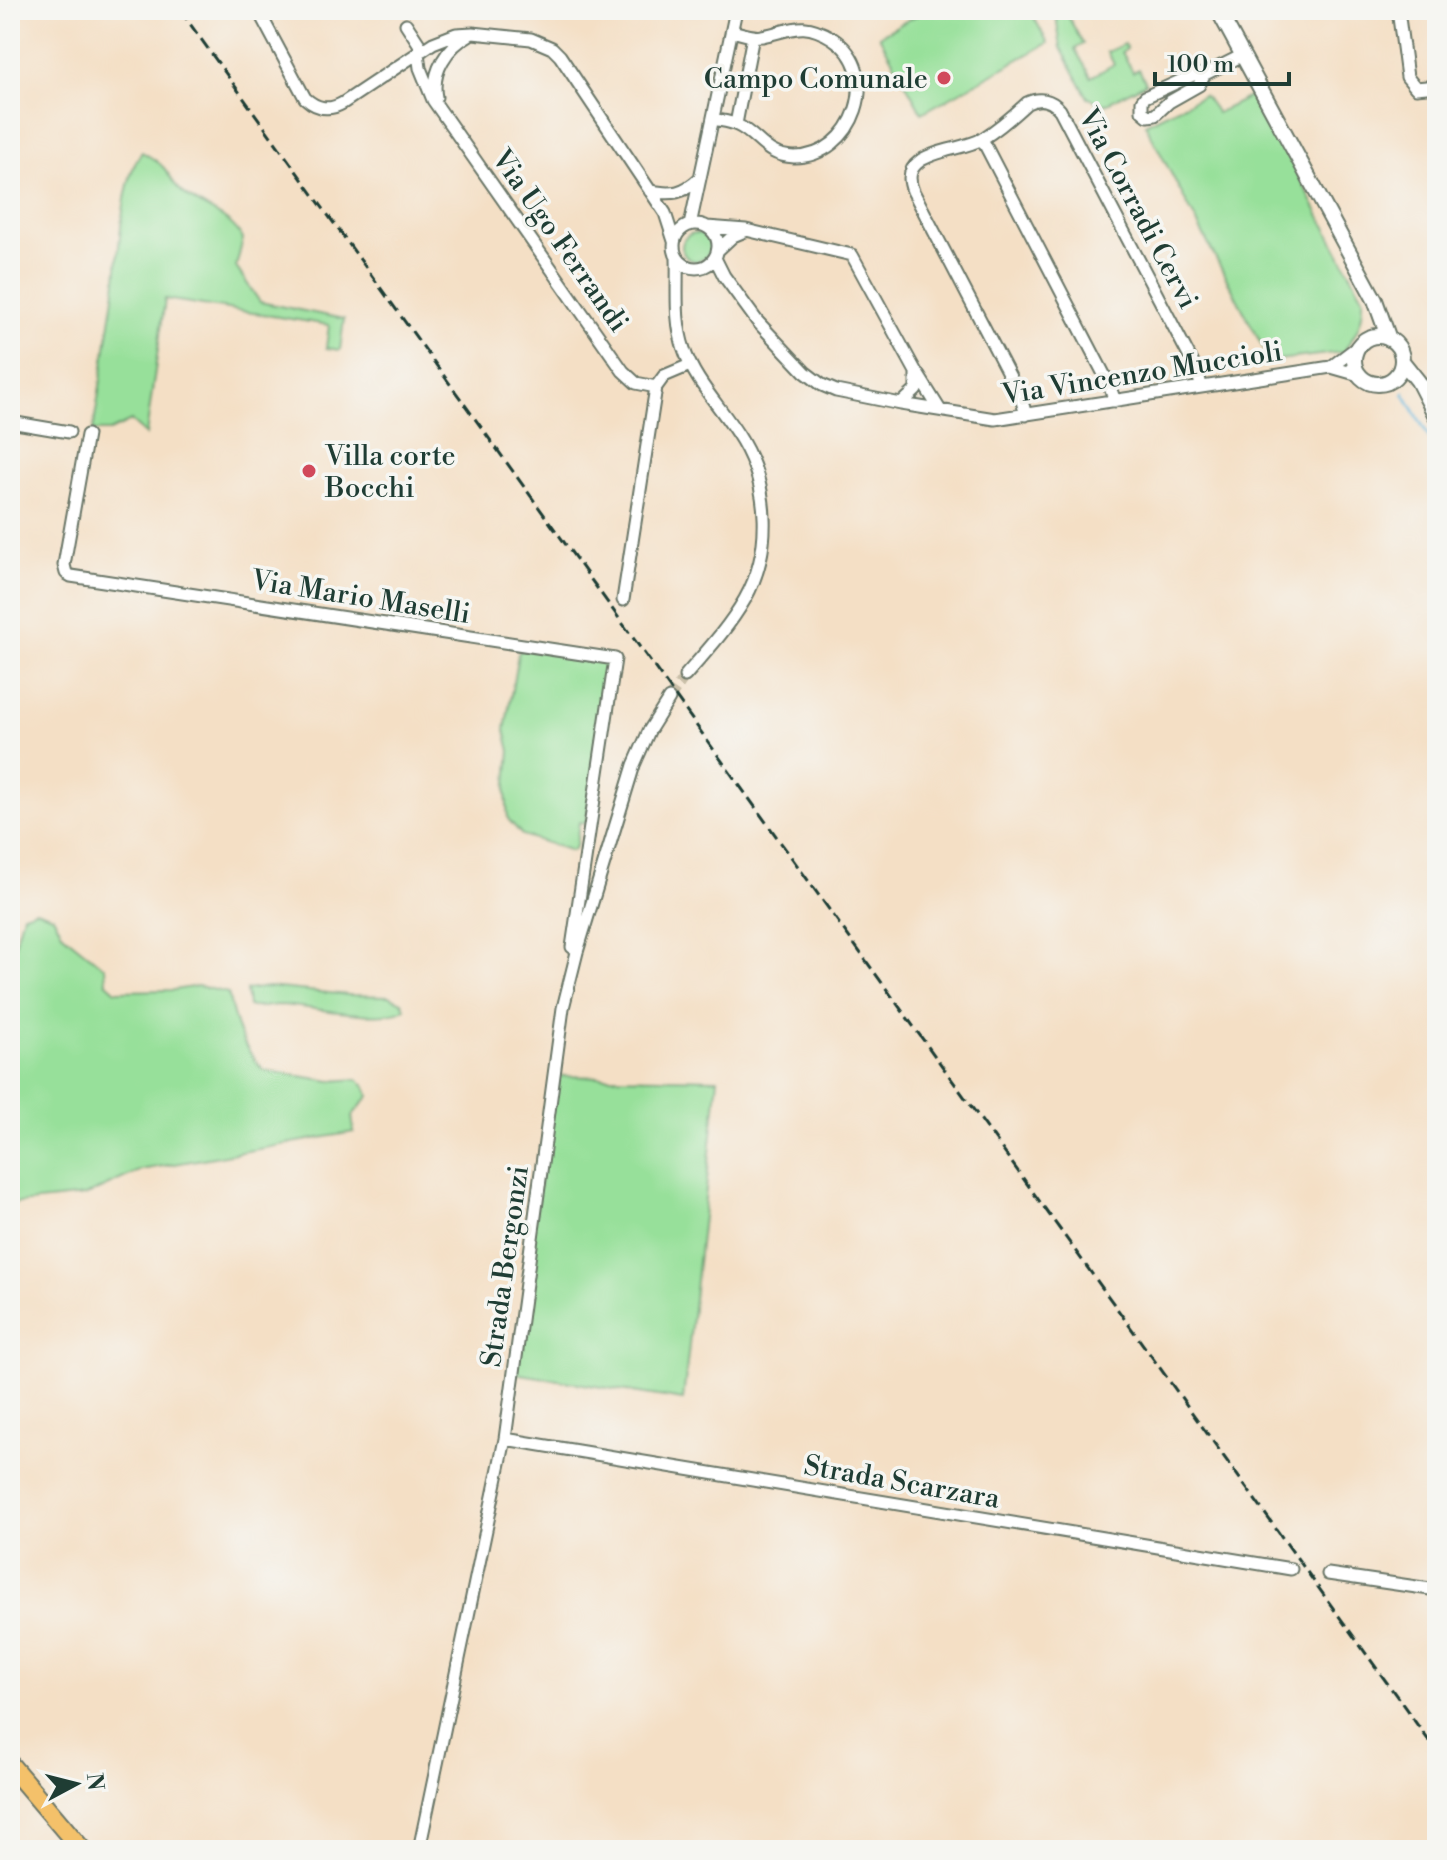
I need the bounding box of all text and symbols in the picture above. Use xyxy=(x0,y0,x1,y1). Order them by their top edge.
scale bar xyxy=(1155,36,1289,86)
text: 100 m xyxy=(1167,50,1234,80)
place label: Campo Comunale xyxy=(704,62,928,97)
marker: Campo Comunale xyxy=(935,69,953,87)
street label: Via Corradi Cervi xyxy=(1070,102,1205,315)
street label: Via Ugo Ferrandi xyxy=(483,142,636,339)
street label: Via Vincenzo Muccioli xyxy=(999,334,1285,413)
place label: Villa corte Bocchi xyxy=(324,439,456,506)
marker: Villa corte Bocchi xyxy=(300,462,318,480)
street label: Via Mario Maselli xyxy=(248,563,473,632)
street label: Strada Bergonzi xyxy=(474,1163,537,1369)
street label: Strada Scarzara xyxy=(801,1448,1003,1517)
north arrow xyxy=(36,1744,116,1824)
text: N xyxy=(80,1771,109,1793)

